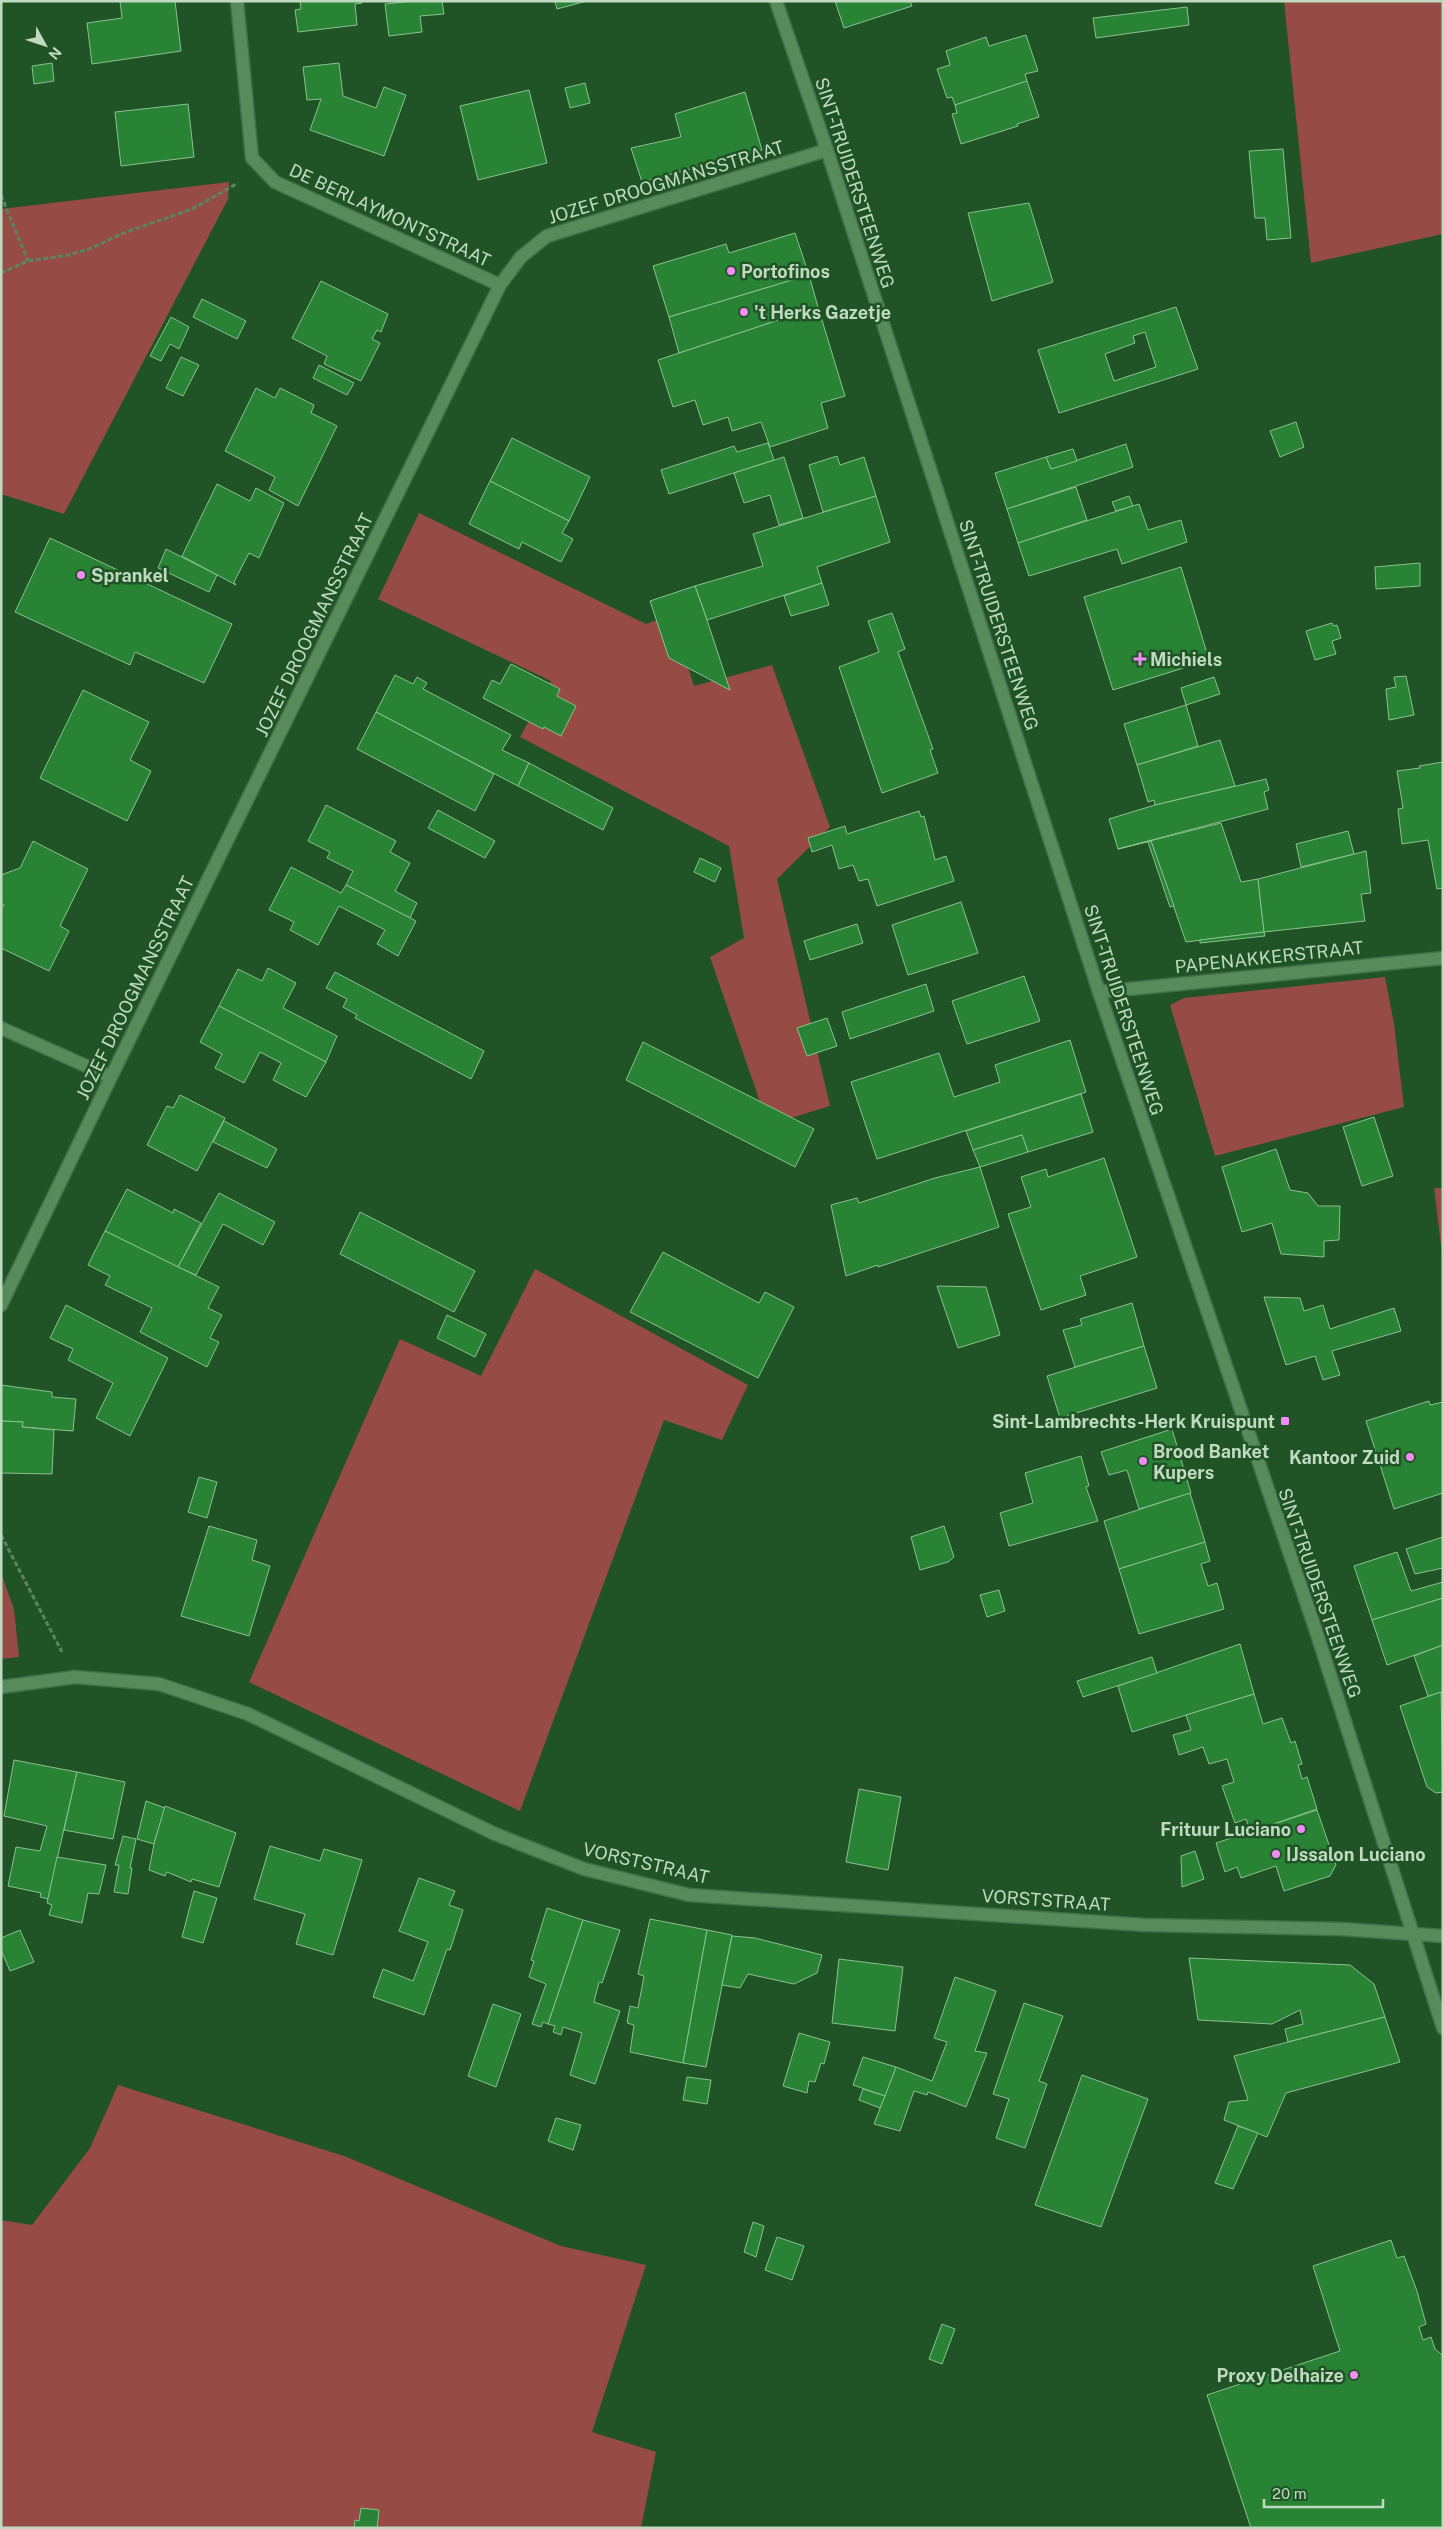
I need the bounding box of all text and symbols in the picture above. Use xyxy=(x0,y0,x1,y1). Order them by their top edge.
north arrow xyxy=(20,20,70,70)
text: N xyxy=(45,44,65,63)
street label: SINT-TRUIDERSTEENWEG xyxy=(811,75,899,291)
street label: JOZEF DROOGMANSSTRAAT xyxy=(546,136,787,228)
street label: DE BERLAYMONTSTRAAT xyxy=(286,159,494,271)
place label: Portofinos xyxy=(741,261,830,282)
marker: Portofinos xyxy=(725,265,737,277)
place label: 't Herks Gazetje xyxy=(754,302,891,323)
marker: 't Herks Gazetje xyxy=(738,306,750,318)
street label: JOZEF DROOGMANSSTRAAT xyxy=(251,510,377,740)
street label: SINT-TRUIDERSTEENWEG xyxy=(955,517,1043,733)
place label: Sprankel xyxy=(91,565,169,586)
marker: Sprankel xyxy=(75,569,87,581)
place label: Michiels xyxy=(1150,649,1222,670)
marker: Michiels xyxy=(1134,653,1146,665)
street label: JOZEF DROOGMANSSTRAAT xyxy=(72,873,198,1103)
street label: SINT-TRUIDERSTEENWEG xyxy=(1080,902,1168,1118)
street label: PAPENAKKERSTRAAT xyxy=(1174,937,1365,977)
place label: Sint-Lambrechts-Herk Kruispunt xyxy=(992,1411,1275,1432)
marker: Sint-Lambrechts-Herk Kruispunt xyxy=(1279,1415,1291,1427)
place label: Brood Banket Kupers xyxy=(1153,1441,1269,1483)
place label: Kantoor Zuid xyxy=(1289,1447,1400,1468)
marker: Kantoor Zuid xyxy=(1404,1451,1416,1463)
marker: Brood Banket Kupers xyxy=(1137,1455,1149,1467)
street label: SINT-TRUIDERSTEENWEG xyxy=(1274,1485,1366,1701)
place label: Frituur Luciano xyxy=(1160,1819,1291,1840)
marker: Frituur Luciano xyxy=(1295,1823,1307,1835)
street label: VORSTSTRAAT xyxy=(581,1838,711,1888)
place label: IJssalon Luciano xyxy=(1286,1844,1426,1865)
marker: IJssalon Luciano xyxy=(1270,1848,1282,1860)
street label: VORSTSTRAAT xyxy=(981,1885,1111,1915)
place label: Proxy Delhaize xyxy=(1217,2365,1344,2386)
marker: Proxy Delhaize xyxy=(1348,2369,1360,2381)
scale bar xyxy=(1264,2476,1383,2508)
text: 20 m xyxy=(1272,2485,1307,2502)

